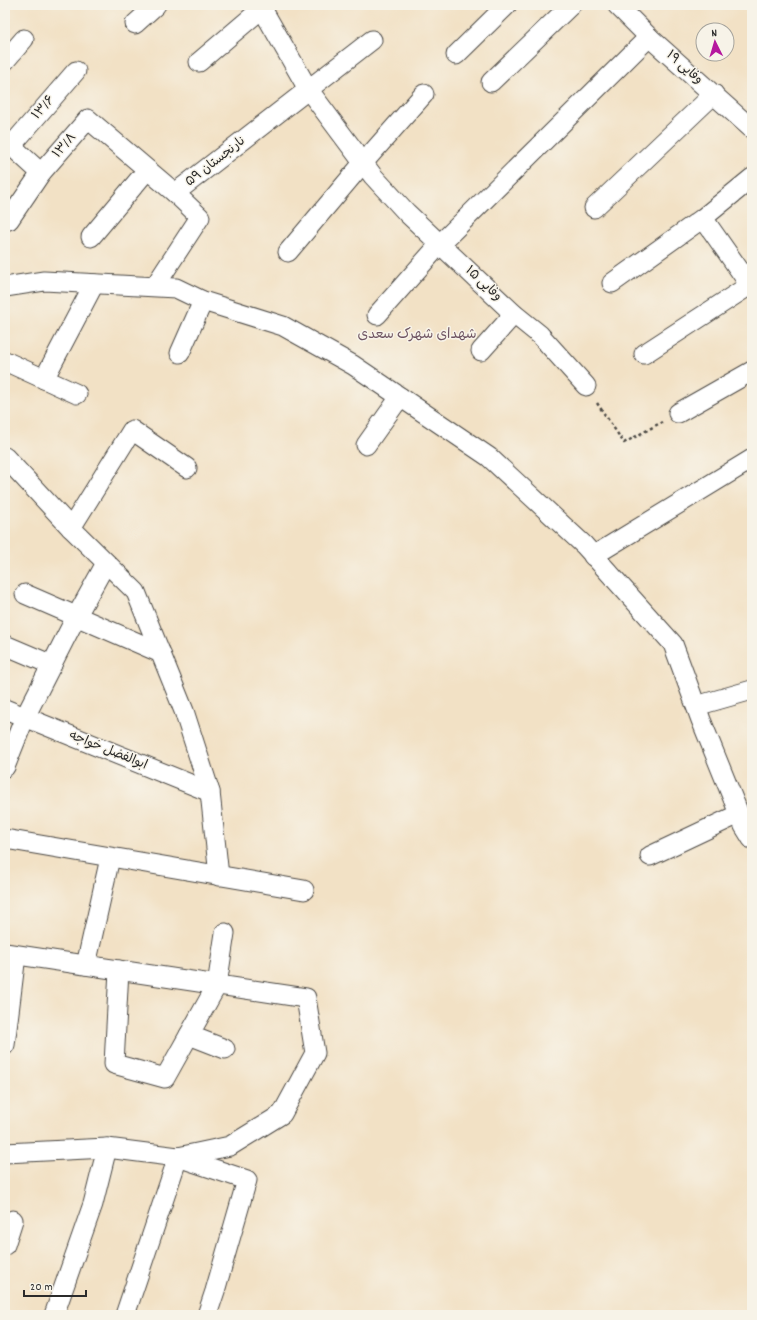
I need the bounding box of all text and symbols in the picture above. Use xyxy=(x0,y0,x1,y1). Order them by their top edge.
north arrow xyxy=(695,22,735,62)
text: N xyxy=(711,26,718,42)
street label: وفایی ۱۹ xyxy=(661,47,707,89)
street label: ۱۳/۶ xyxy=(28,92,60,124)
street label: ۱۳/۸ xyxy=(49,129,81,163)
street label: نارنجستان ۵۹ xyxy=(182,132,250,192)
street label: وفایی ۱۵ xyxy=(460,262,506,306)
district label: شهدای شهرک سعدی xyxy=(357,325,477,345)
street label: ابوالفضل خواجه xyxy=(66,727,150,775)
scale bar xyxy=(24,1272,86,1298)
text: 20 m xyxy=(30,1279,53,1296)

